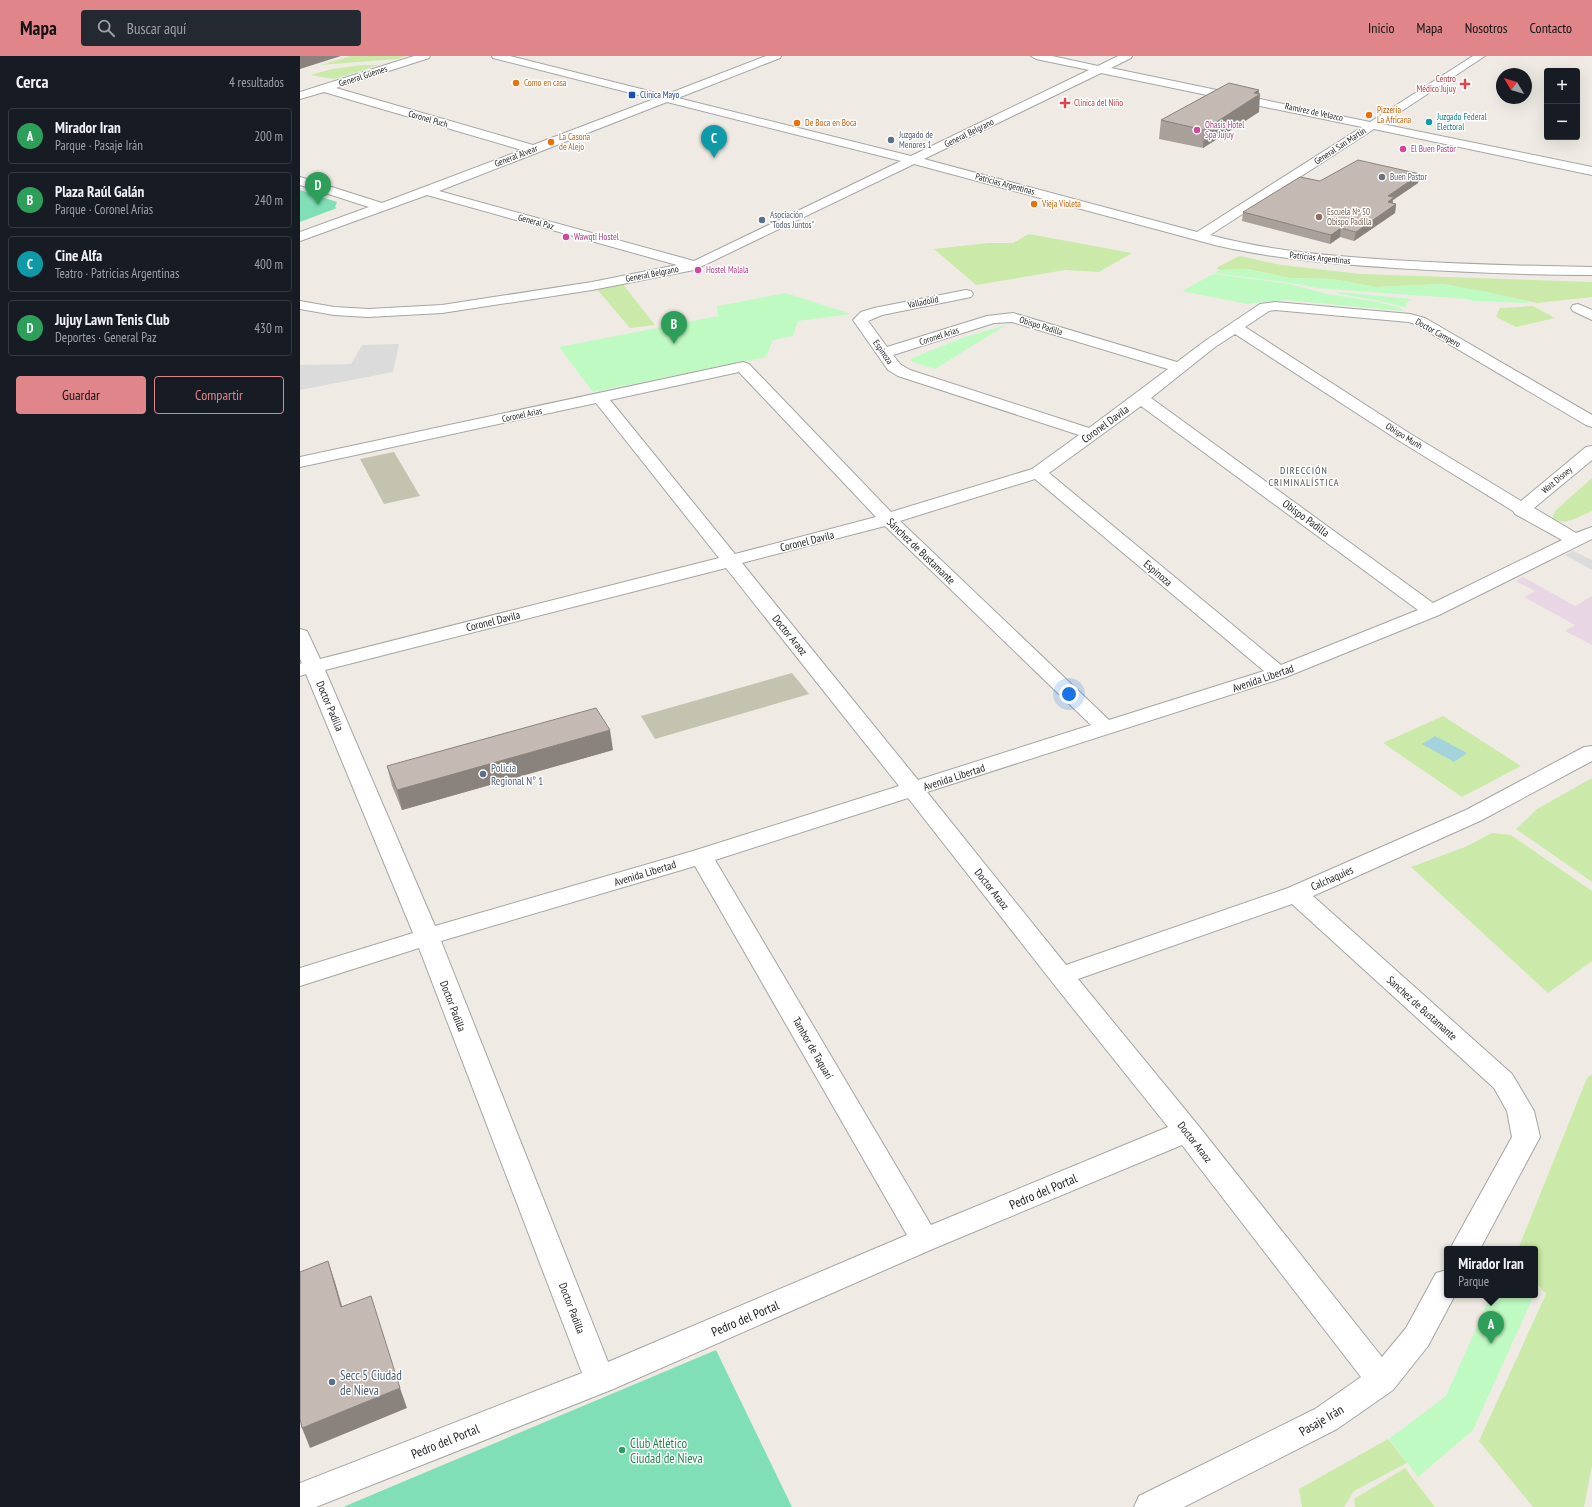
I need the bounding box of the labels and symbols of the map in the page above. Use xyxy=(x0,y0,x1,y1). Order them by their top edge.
street label: General Güemes xyxy=(337,62,389,89)
north arrow xyxy=(1496,68,1532,104)
place label: Centro Médico Jujuy xyxy=(1417,73,1457,95)
place label: Como en casa xyxy=(524,77,567,88)
marker: Como en casa xyxy=(511,78,521,88)
marker: Centro Médico Jujuy xyxy=(1459,78,1471,90)
place label: Clínica Mayo xyxy=(640,89,680,100)
marker: Clínica Mayo xyxy=(627,90,637,100)
marker: Clínica del Niño xyxy=(1059,97,1071,109)
place label: Clínica del Niño xyxy=(1074,97,1123,108)
street label: Ramírez de Velazco xyxy=(1284,100,1344,123)
place label: Pizzería La Africana xyxy=(1377,104,1412,125)
street label: Coronel Puch xyxy=(407,108,449,129)
marker: Pizzería La Africana xyxy=(1364,110,1374,120)
place label: Juzgado Federal Electoral xyxy=(1436,111,1488,132)
street label: General Belgrano xyxy=(942,116,995,149)
place label: De Boca en Boca xyxy=(805,117,857,128)
marker: Juzgado Federal Electoral xyxy=(1424,117,1434,127)
marker: De Boca en Boca xyxy=(792,118,802,128)
place label: Ohasis Hotel Spa Jujuy xyxy=(1205,119,1245,141)
pin: C xyxy=(701,125,727,158)
marker: Ohasis Hotel Spa Jujuy xyxy=(1192,125,1202,135)
street label: General San Martín xyxy=(1312,125,1368,166)
place label: Juzgado de Menores 1 xyxy=(898,129,933,150)
place label: La Casona de Alejo xyxy=(559,131,591,153)
marker: Juzgado de Menores 1 xyxy=(886,135,896,145)
marker: La Casona de Alejo xyxy=(546,137,556,147)
street label: General Alvear xyxy=(493,142,539,169)
place label: El Buen Pastor xyxy=(1411,143,1456,154)
marker: El Buen Pastor xyxy=(1398,144,1408,154)
street label: Patricias Argentinas xyxy=(974,170,1036,197)
place label: Buen Pastor xyxy=(1390,171,1427,182)
pin: D xyxy=(305,172,331,205)
marker: Buen Pastor xyxy=(1377,172,1387,182)
place label: Vieja Violeta xyxy=(1041,198,1081,210)
marker: Vieja Violeta xyxy=(1029,199,1039,209)
place label: Escuela Nº 50 Obispo Padilla xyxy=(1327,206,1372,227)
place label: Asociación "Todos Juntos" xyxy=(770,209,815,230)
street label: General Paz xyxy=(517,211,555,232)
marker: Escuela Nº 50 Obispo Padilla xyxy=(1314,212,1324,222)
marker: Asociación "Todos Juntos" xyxy=(757,215,767,225)
place label: Wawqti Hostel xyxy=(574,231,620,242)
marker: Wawqti Hostel xyxy=(561,232,571,242)
street label: Patricias Argentinas xyxy=(1289,249,1351,266)
street label: General Belgrano xyxy=(624,263,679,284)
place label: Hostel Malala xyxy=(706,264,749,275)
marker: Hostel Malala xyxy=(693,265,703,275)
street label: Valladolid xyxy=(906,293,939,310)
pin: B xyxy=(661,311,687,344)
street label: Obispo Padilla xyxy=(1018,314,1064,337)
street label: Doctor Campero xyxy=(1414,316,1463,350)
street label: Coronel Arias xyxy=(918,324,960,347)
street label: Espinoza xyxy=(871,337,896,366)
street label: Coronel Davila xyxy=(1079,402,1131,446)
street label: Coronel Arias xyxy=(501,405,543,424)
street label: Obispo Munh xyxy=(1384,420,1425,451)
street label: Walt Disney xyxy=(1539,463,1575,496)
district label: DIRECCIÓN CRIMINALÍSTICA xyxy=(1268,464,1340,489)
street label: Obispo Padilla xyxy=(1280,496,1332,540)
street label: Sánchez de Bustamante xyxy=(884,515,958,588)
street label: Coronel Davila xyxy=(778,528,836,554)
street label: Espinoza xyxy=(1141,557,1175,589)
street label: Coronel Davila xyxy=(464,608,522,634)
street label: Doctor Araoz xyxy=(769,612,811,658)
street label: Avenida Libertad xyxy=(1230,661,1296,695)
street label: Doctor Padilla xyxy=(313,679,347,733)
your location xyxy=(1059,684,1079,704)
street label: Avenida Libertad xyxy=(921,760,987,794)
place label: Policía Regional N° 1 xyxy=(491,761,543,788)
marker: Policía Regional N° 1 xyxy=(478,769,488,779)
street label: Avenida Libertad xyxy=(612,857,678,889)
street label: Calchaquies xyxy=(1309,862,1356,894)
street label: Doctor Araoz xyxy=(972,866,1012,912)
street label: Sanchez de Bustamante xyxy=(1384,973,1460,1044)
street label: Doctor Padilla xyxy=(437,979,469,1033)
street label: Tambor de Taquarí xyxy=(790,1014,837,1082)
street label: Doctor Araoz xyxy=(1175,1119,1215,1165)
street label: Pedro del Portal xyxy=(1007,1170,1080,1213)
street label: Doctor Padilla xyxy=(556,1281,588,1335)
street label: Pedro del Portal xyxy=(709,1297,782,1340)
pin: A xyxy=(1478,1311,1504,1344)
place label: Secc 5 Ciudad de Nieva xyxy=(340,1367,402,1399)
marker: Secc 5 Ciudad de Nieva xyxy=(327,1377,337,1387)
street label: Pasaje Irán xyxy=(1296,1401,1347,1440)
street label: Pedro del Portal xyxy=(409,1420,482,1463)
place label: Club Atlético Ciudad de Nieva xyxy=(630,1435,703,1467)
marker: Club Atlético Ciudad de Nieva xyxy=(617,1445,627,1455)

